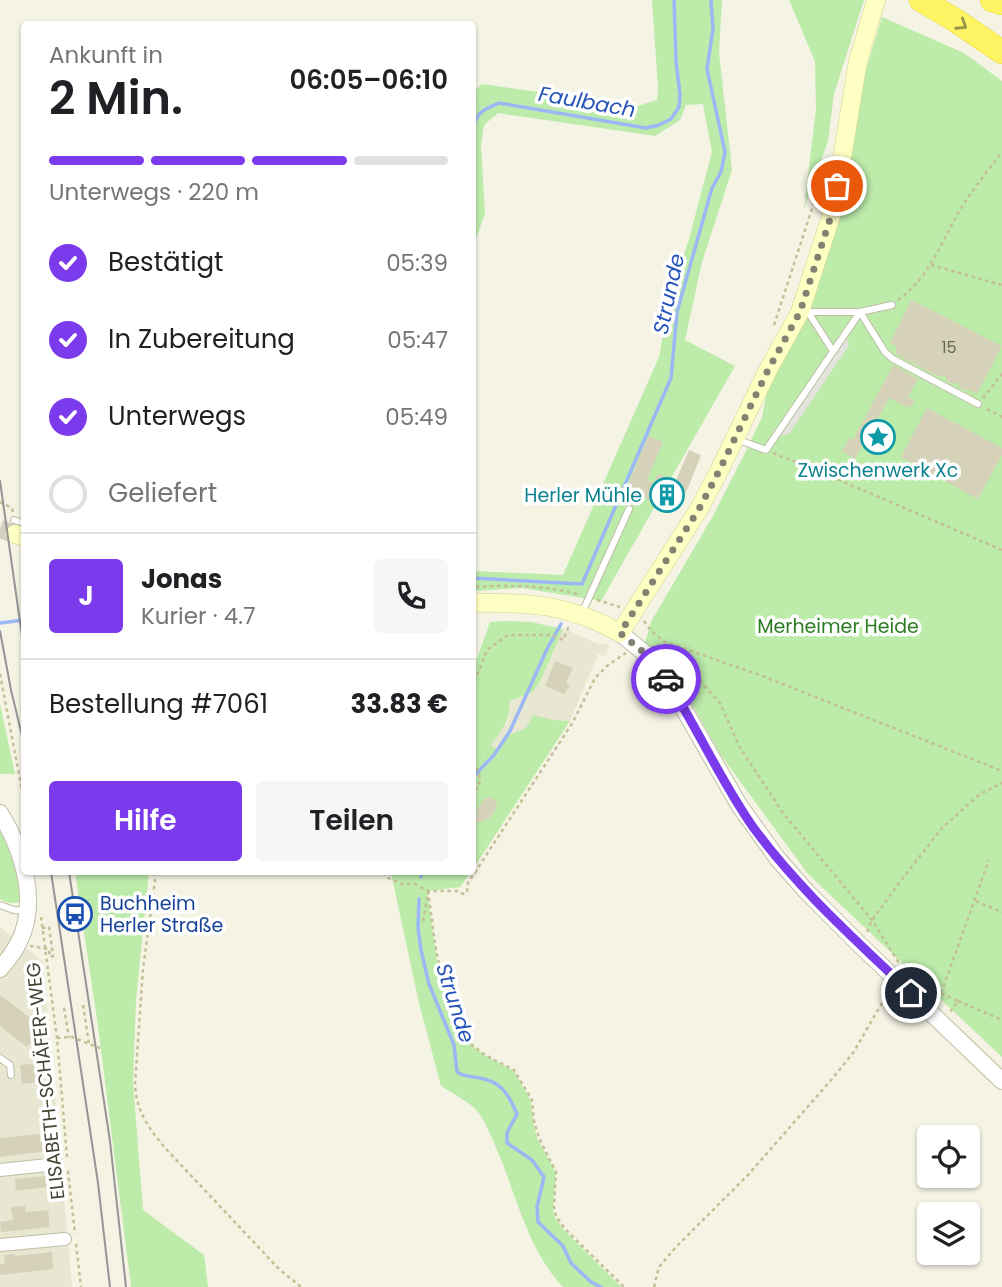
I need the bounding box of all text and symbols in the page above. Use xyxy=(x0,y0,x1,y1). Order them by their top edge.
one-way arrow xyxy=(954,17,967,29)
text: Ankunft in xyxy=(49,39,163,71)
text: 06:05–06:10 xyxy=(289,62,448,98)
text: 2 Min. xyxy=(49,66,183,130)
water label: Faulbach xyxy=(536,79,638,124)
pin xyxy=(807,156,867,216)
icon: bag xyxy=(818,167,856,205)
text: Unterwegs · 220 m xyxy=(49,176,259,208)
icon: check xyxy=(49,244,87,282)
text: Bestätigt xyxy=(108,244,224,280)
text: 05:39 xyxy=(386,247,448,279)
water label: Strunde xyxy=(646,251,691,337)
icon: check xyxy=(49,321,87,359)
text: In Zubereitung xyxy=(108,321,295,357)
text: 05:47 xyxy=(387,324,448,356)
house number: 15 xyxy=(941,336,957,359)
icon: check xyxy=(49,398,87,436)
text: Unterwegs xyxy=(108,398,246,434)
text: 05:49 xyxy=(385,401,448,433)
place icon: Zwischenwerk Xc xyxy=(859,418,897,456)
place label: Zwischenwerk Xc xyxy=(798,457,958,484)
text: Geliefert xyxy=(108,475,217,511)
building icon: Herler Mühle xyxy=(648,476,686,514)
place label: Herler Mühle xyxy=(524,482,642,509)
button: phone xyxy=(374,559,448,633)
text: Jonas xyxy=(141,561,222,597)
text: J xyxy=(78,578,94,614)
text: Kurier · 4.7 xyxy=(141,600,256,632)
park label: Merheimer Heide xyxy=(757,613,919,640)
courier xyxy=(631,644,701,714)
icon: car xyxy=(647,660,685,698)
text: Bestellung #7061 xyxy=(49,686,268,722)
text: 33.83 € xyxy=(350,686,448,722)
button: Hilfe xyxy=(49,781,242,861)
button: Teilen xyxy=(256,781,448,861)
place label: Buchheim Herler Straße xyxy=(100,890,223,939)
bus stop icon: Buchheim Herler Straße xyxy=(56,895,94,933)
water label: Strunde xyxy=(429,959,482,1046)
street label: ELISABETH-SCHÄFER-WEG xyxy=(20,961,71,1201)
pin xyxy=(881,963,941,1023)
icon: home xyxy=(892,974,930,1012)
map controls xyxy=(917,1125,980,1265)
button: locate xyxy=(917,1125,980,1188)
button: layers xyxy=(917,1202,980,1265)

